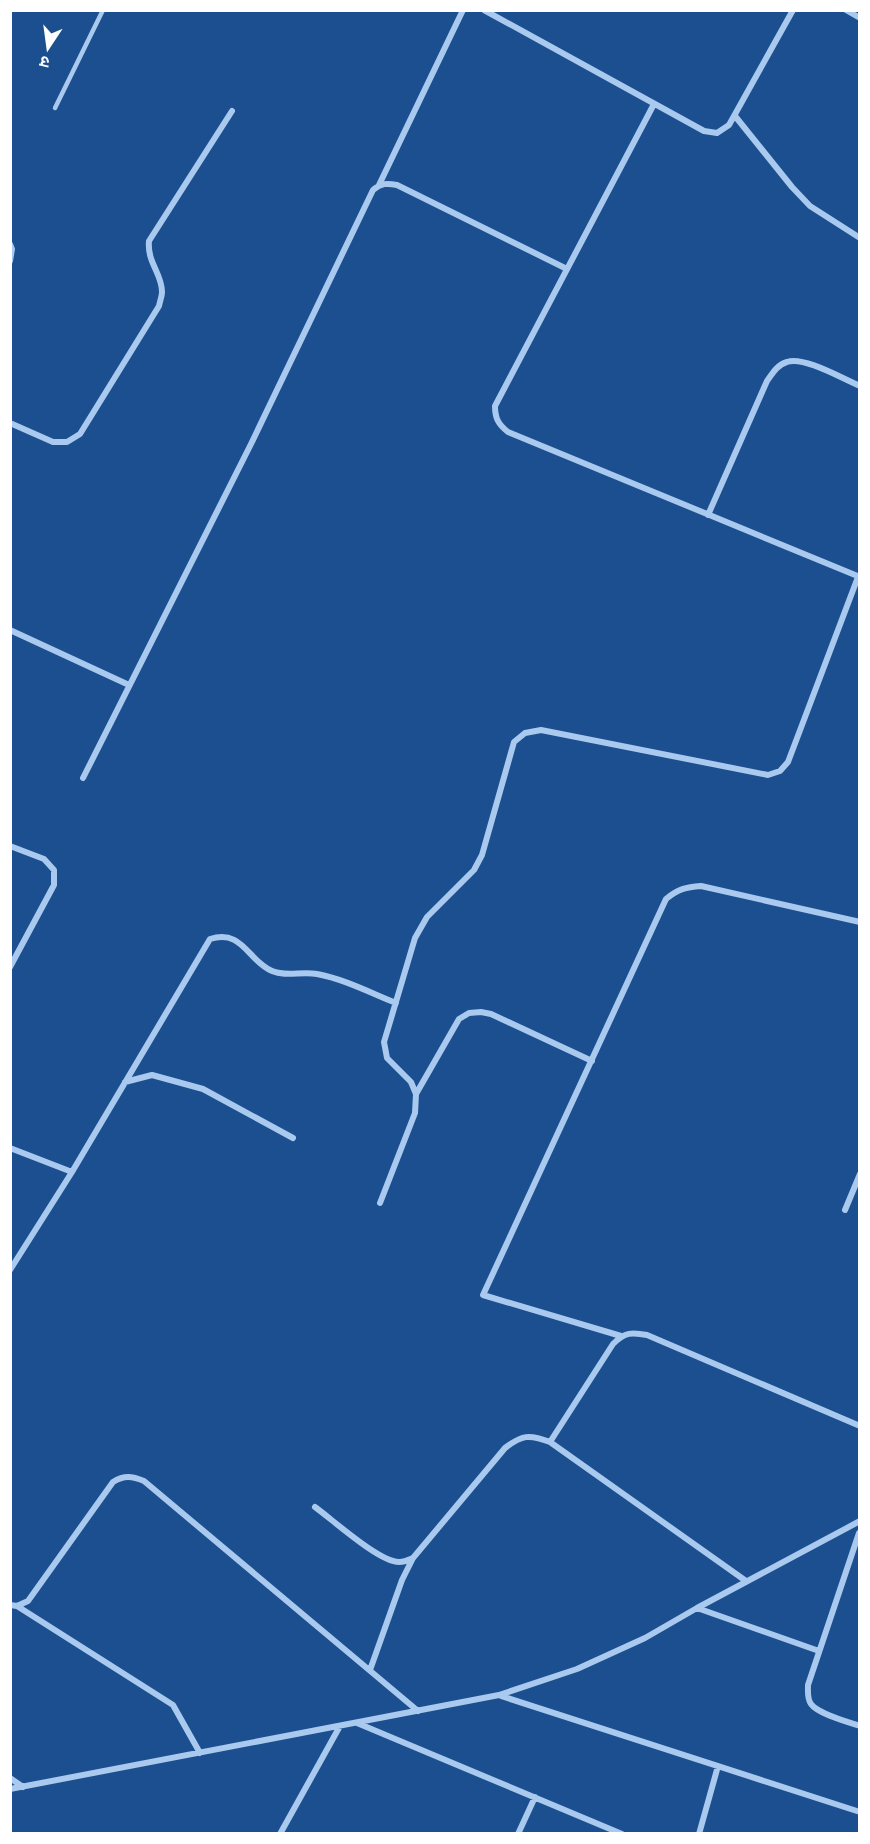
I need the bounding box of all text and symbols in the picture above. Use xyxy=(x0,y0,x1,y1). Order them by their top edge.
north arrow xyxy=(18,18,78,78)
text: उ xyxy=(37,51,52,74)

